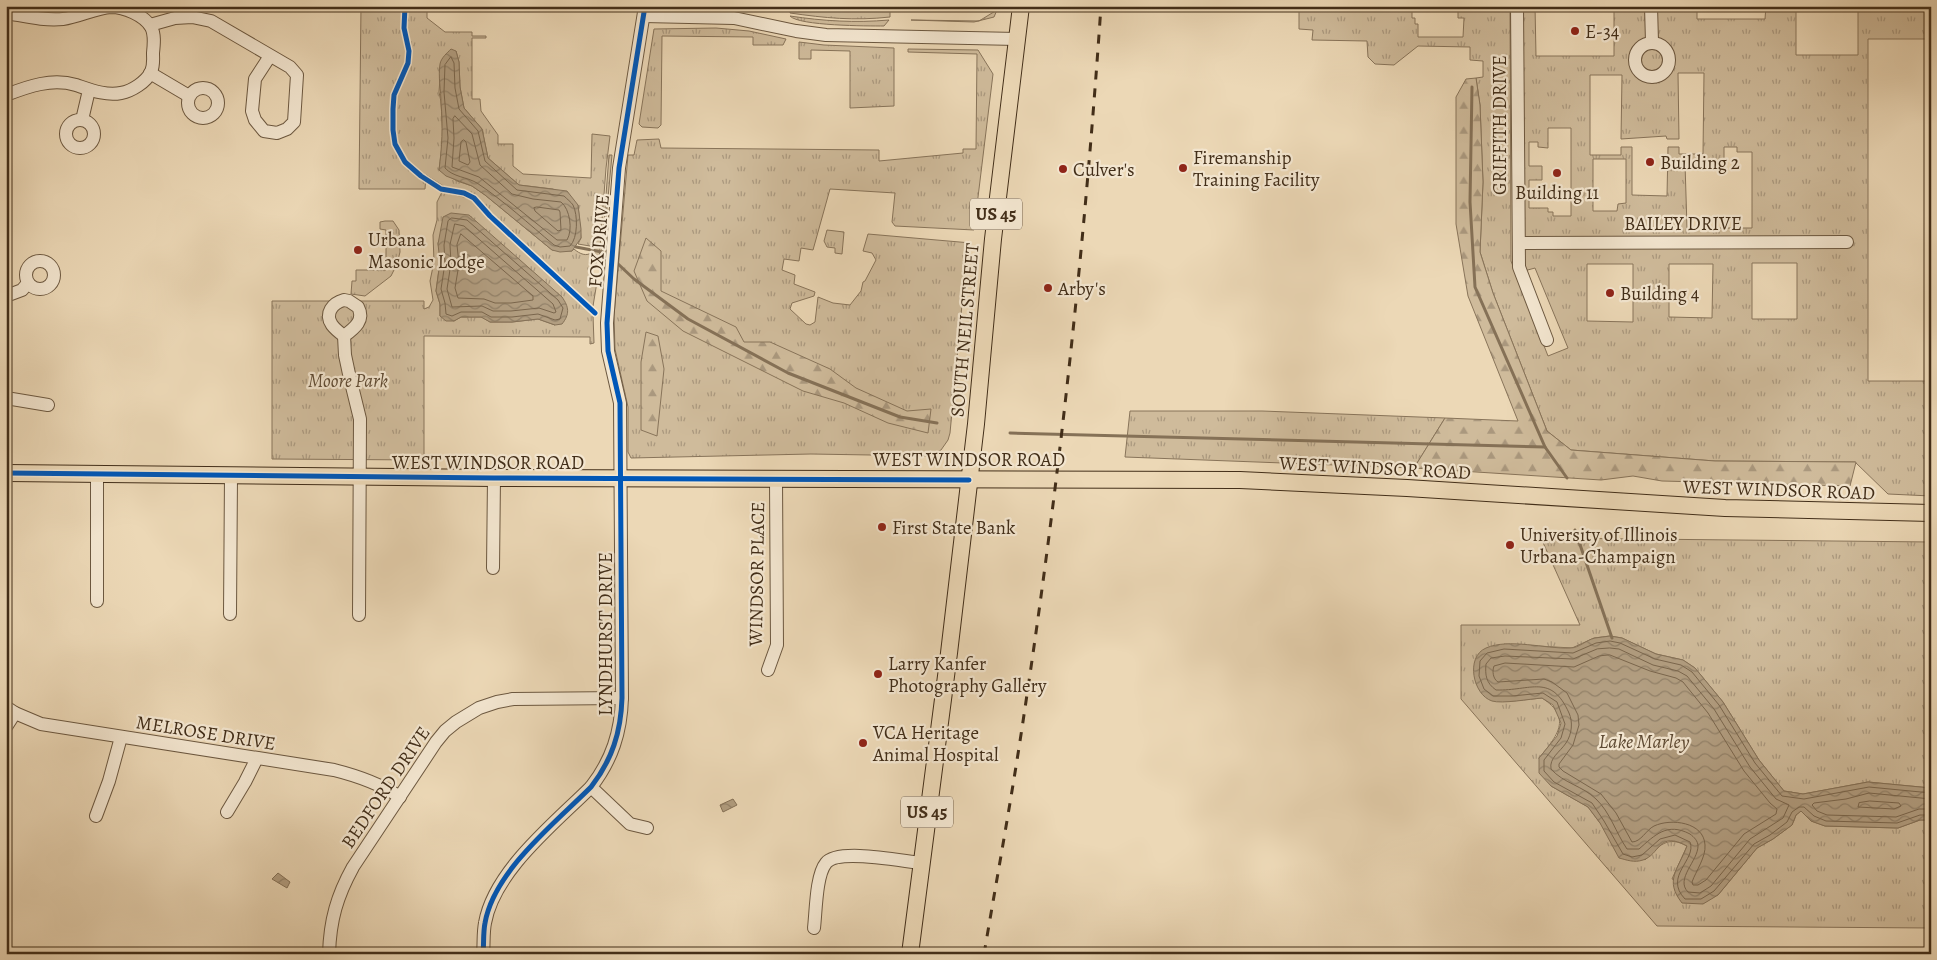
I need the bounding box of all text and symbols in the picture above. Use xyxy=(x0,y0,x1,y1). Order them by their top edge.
place label: E-34 xyxy=(1585,19,1620,45)
marker: E-34 xyxy=(1569,25,1581,37)
street label: GRIFFITH DRIVE xyxy=(1487,55,1513,195)
place label: Firemanship Training Facility xyxy=(1193,145,1320,193)
place label: Building 2 xyxy=(1660,150,1740,176)
marker: Building 2 xyxy=(1644,156,1656,168)
place label: Culver's xyxy=(1073,157,1135,183)
marker: Firemanship Training Facility xyxy=(1177,162,1189,174)
marker: Culver's xyxy=(1057,163,1069,175)
marker: Building 11 xyxy=(1551,167,1563,179)
place label: Building 11 xyxy=(1515,180,1599,206)
street label: FOX DRIVE xyxy=(582,194,616,289)
road number: US 45 xyxy=(970,198,1022,230)
street label: BAILEY DRIVE xyxy=(1624,211,1742,237)
place label: Urbana Masonic Lodge xyxy=(368,227,485,275)
street label: SOUTH NEIL STREET xyxy=(944,241,986,418)
marker: Urbana Masonic Lodge xyxy=(352,244,364,256)
place label: Arby's xyxy=(1057,276,1106,302)
place label: Building 4 xyxy=(1620,281,1700,307)
marker: Arby's xyxy=(1042,282,1054,294)
marker: Building 4 xyxy=(1604,287,1616,299)
park label: Moore Park xyxy=(308,368,388,394)
street label: WEST WINDSOR ROAD xyxy=(872,447,1065,473)
street label: WEST WINDSOR ROAD xyxy=(391,450,584,476)
street label: WEST WINDSOR ROAD xyxy=(1277,450,1472,486)
street label: WEST WINDSOR ROAD xyxy=(1681,474,1875,506)
street label: WINDSOR PLACE xyxy=(743,501,771,648)
place label: First State Bank xyxy=(892,515,1016,541)
marker: First State Bank xyxy=(876,521,888,533)
place label: University of Illinois Urbana-Champaign xyxy=(1520,522,1678,570)
marker: University of Illinois Urbana-Champaign xyxy=(1504,539,1516,551)
street label: LYNDHURST DRIVE xyxy=(593,552,619,716)
place label: Larry Kanfer Photography Gallery xyxy=(888,651,1047,699)
marker: Larry Kanfer Photography Gallery xyxy=(872,668,884,680)
street label: MELROSE DRIVE xyxy=(134,709,277,757)
place label: VCA Heritage Animal Hospital xyxy=(872,720,999,768)
street label: BEDFORD DRIVE xyxy=(335,721,436,854)
water label: Lake Marley xyxy=(1599,728,1690,755)
marker: VCA Heritage Animal Hospital xyxy=(857,737,869,749)
road number: US 45 xyxy=(901,796,953,828)

